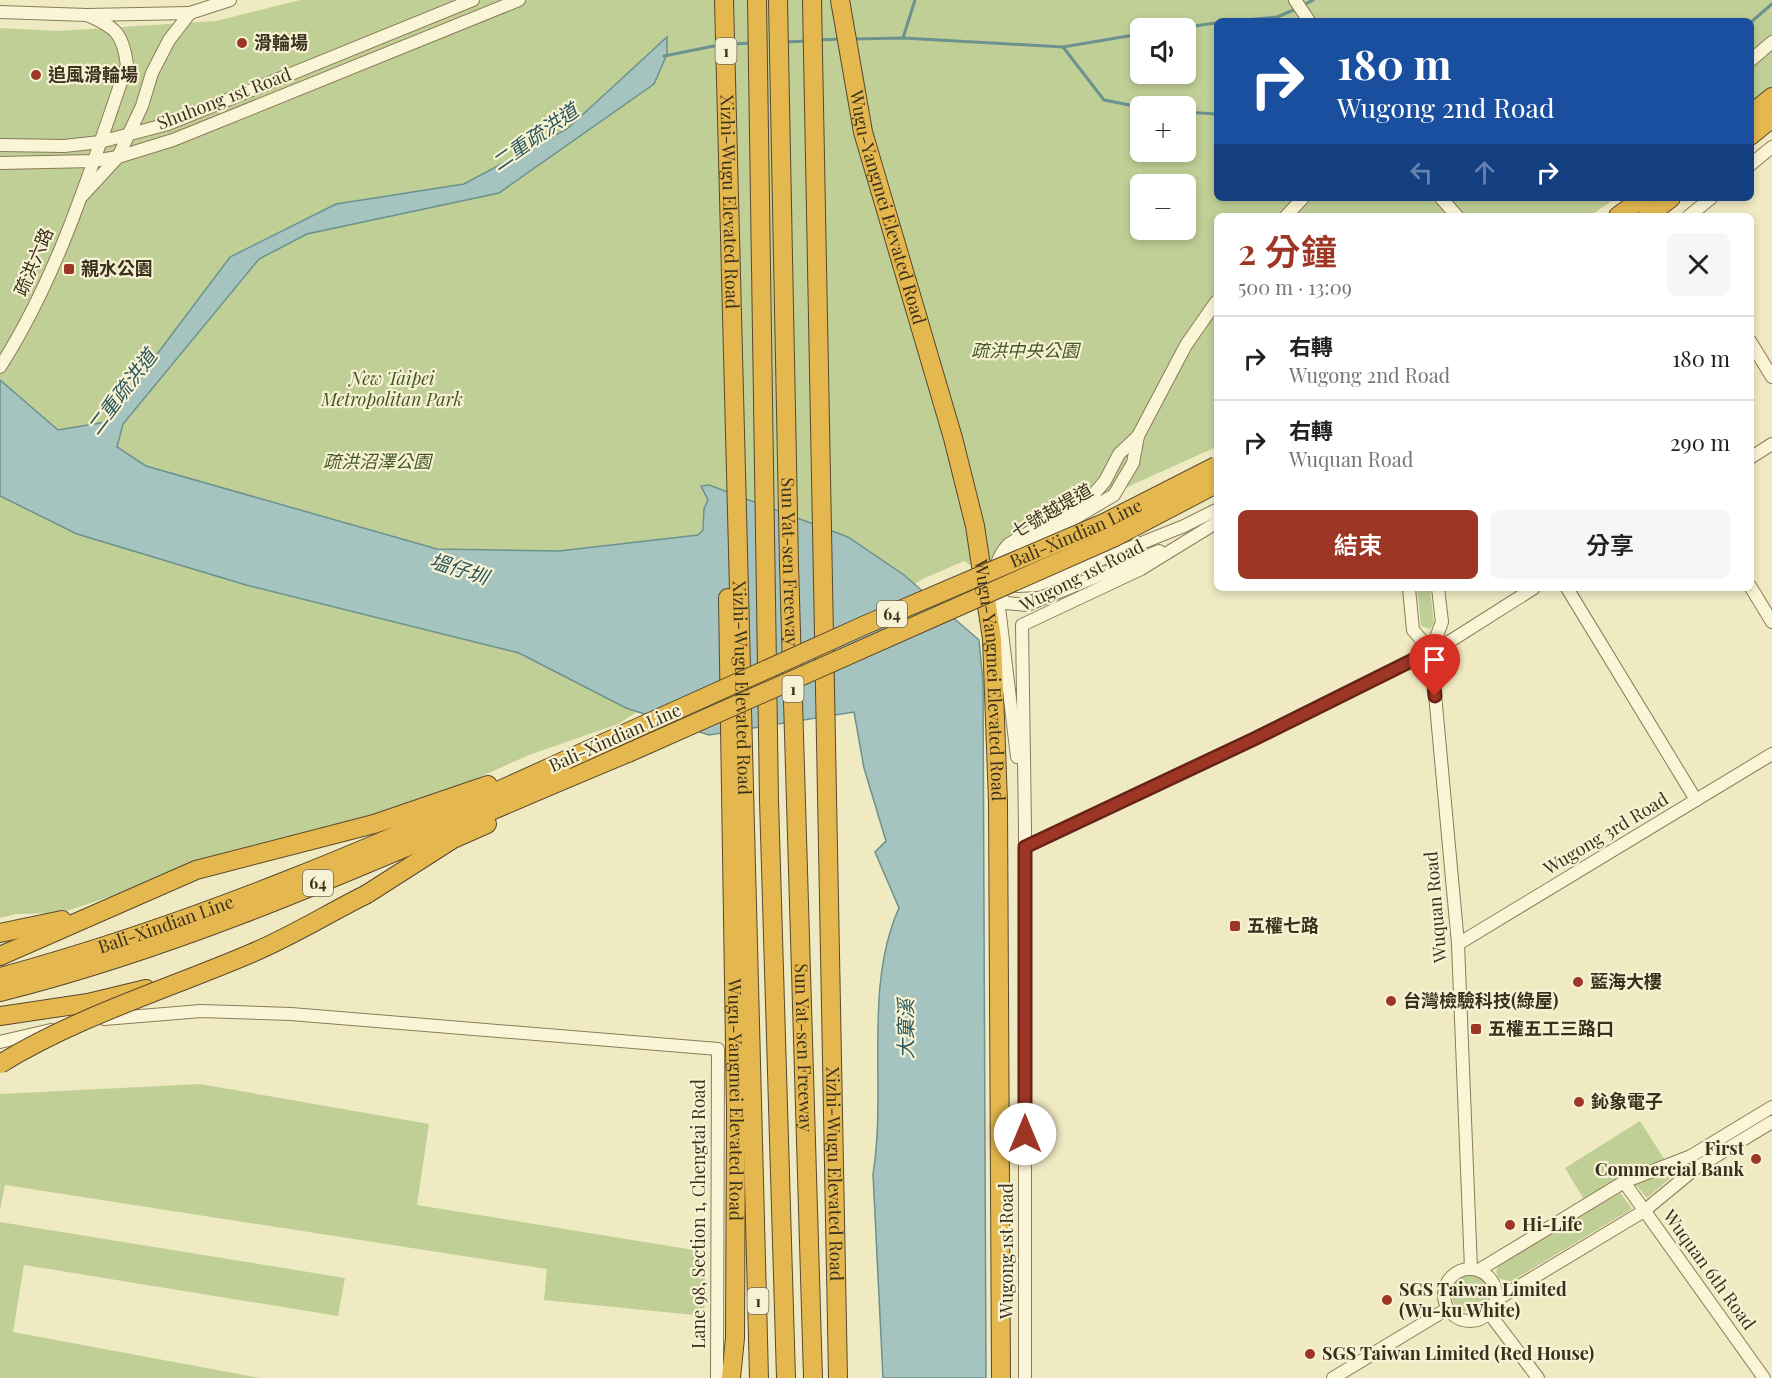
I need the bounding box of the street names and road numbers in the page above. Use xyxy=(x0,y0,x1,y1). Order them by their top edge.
road number: 1 xyxy=(716,38,736,64)
street label: Shuhong 1st Road xyxy=(153,61,295,135)
street label: Wugu-Yangmei Elevated Road xyxy=(845,87,932,328)
street label: Xizhi-Wugu Elevated Road xyxy=(715,94,745,310)
street label: 疏洪六路 xyxy=(8,224,58,299)
street label: Sun Yat-sen Freeway xyxy=(776,477,804,647)
street label: 七號越堤道 xyxy=(1007,477,1096,543)
street label: Bali-Xindian Line xyxy=(1006,493,1146,573)
street label: Wugong 1st Road xyxy=(1015,533,1148,617)
street label: Wugu-Yangmei Elevated Road xyxy=(969,557,1011,802)
street label: Xizhi-Wugu Elevated Road xyxy=(728,580,757,796)
road number: 64 xyxy=(877,601,907,627)
road number: 1 xyxy=(782,676,804,702)
street label: Bali-Xindian Line xyxy=(545,697,685,777)
street label: Wugong 3rd Road xyxy=(1538,786,1673,880)
street label: Wuquan Road xyxy=(1418,850,1452,965)
road number: 64 xyxy=(303,870,333,896)
street label: Bali-Xindian Line xyxy=(95,889,237,958)
street label: Sun Yat-sen Freeway xyxy=(790,963,819,1132)
street label: Wugu-Yangmei Elevated Road xyxy=(723,978,749,1222)
street label: Xizhi-Wugu Elevated Road xyxy=(821,1066,849,1282)
street label: Lane 98, Section 1, Chengtai Road xyxy=(686,1079,710,1349)
street label: Wugong 1st Road xyxy=(994,1182,1018,1320)
street label: Wuquan 6th Road xyxy=(1658,1204,1762,1335)
road number: 1 xyxy=(748,1288,768,1314)

